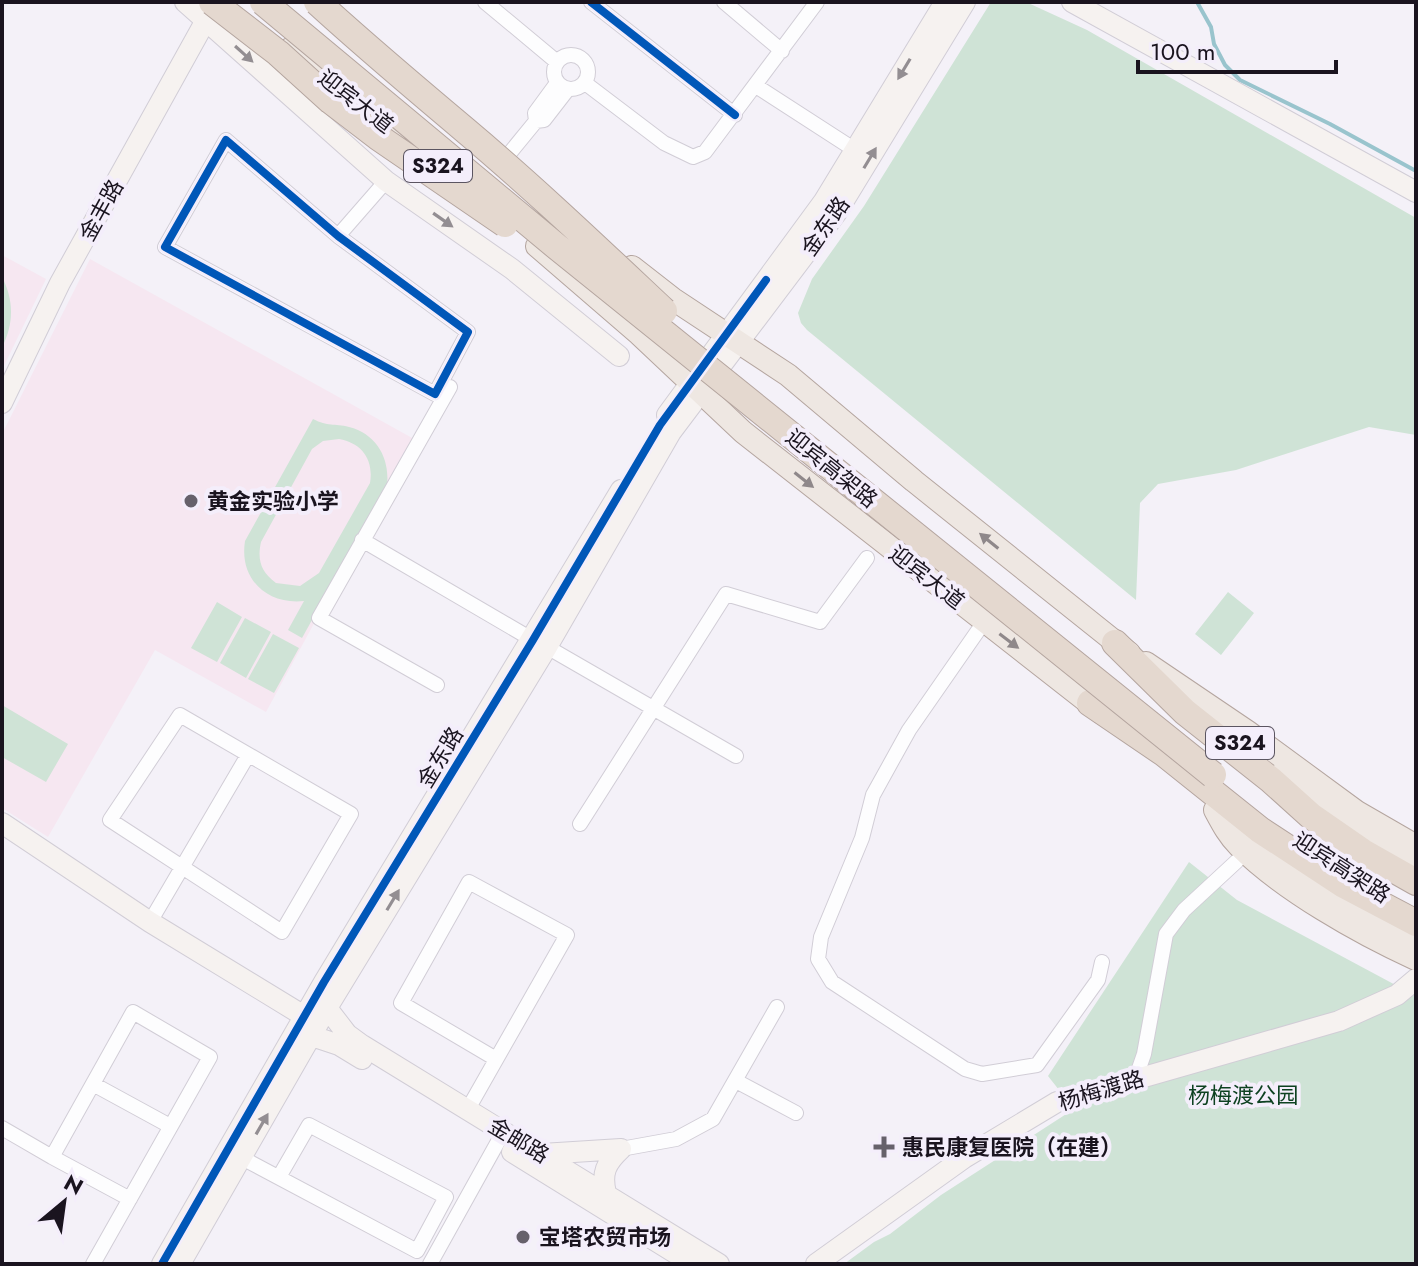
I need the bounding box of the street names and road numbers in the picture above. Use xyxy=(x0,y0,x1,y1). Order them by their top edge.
street label: 迎宾大道 xyxy=(311,61,401,141)
road number: S324 xyxy=(404,150,472,182)
street label: 金丰路 xyxy=(71,173,131,247)
street label: 金东路 xyxy=(793,190,857,262)
street label: 迎宾高架路 xyxy=(779,421,885,515)
street label: 迎宾大道 xyxy=(882,537,972,617)
street label: 金东路 xyxy=(409,720,471,794)
road number: S324 xyxy=(1206,727,1274,759)
street label: 迎宾高架路 xyxy=(1287,824,1397,910)
street label: 杨梅渡路 xyxy=(1054,1062,1148,1118)
street label: 金邮路 xyxy=(482,1109,556,1171)

